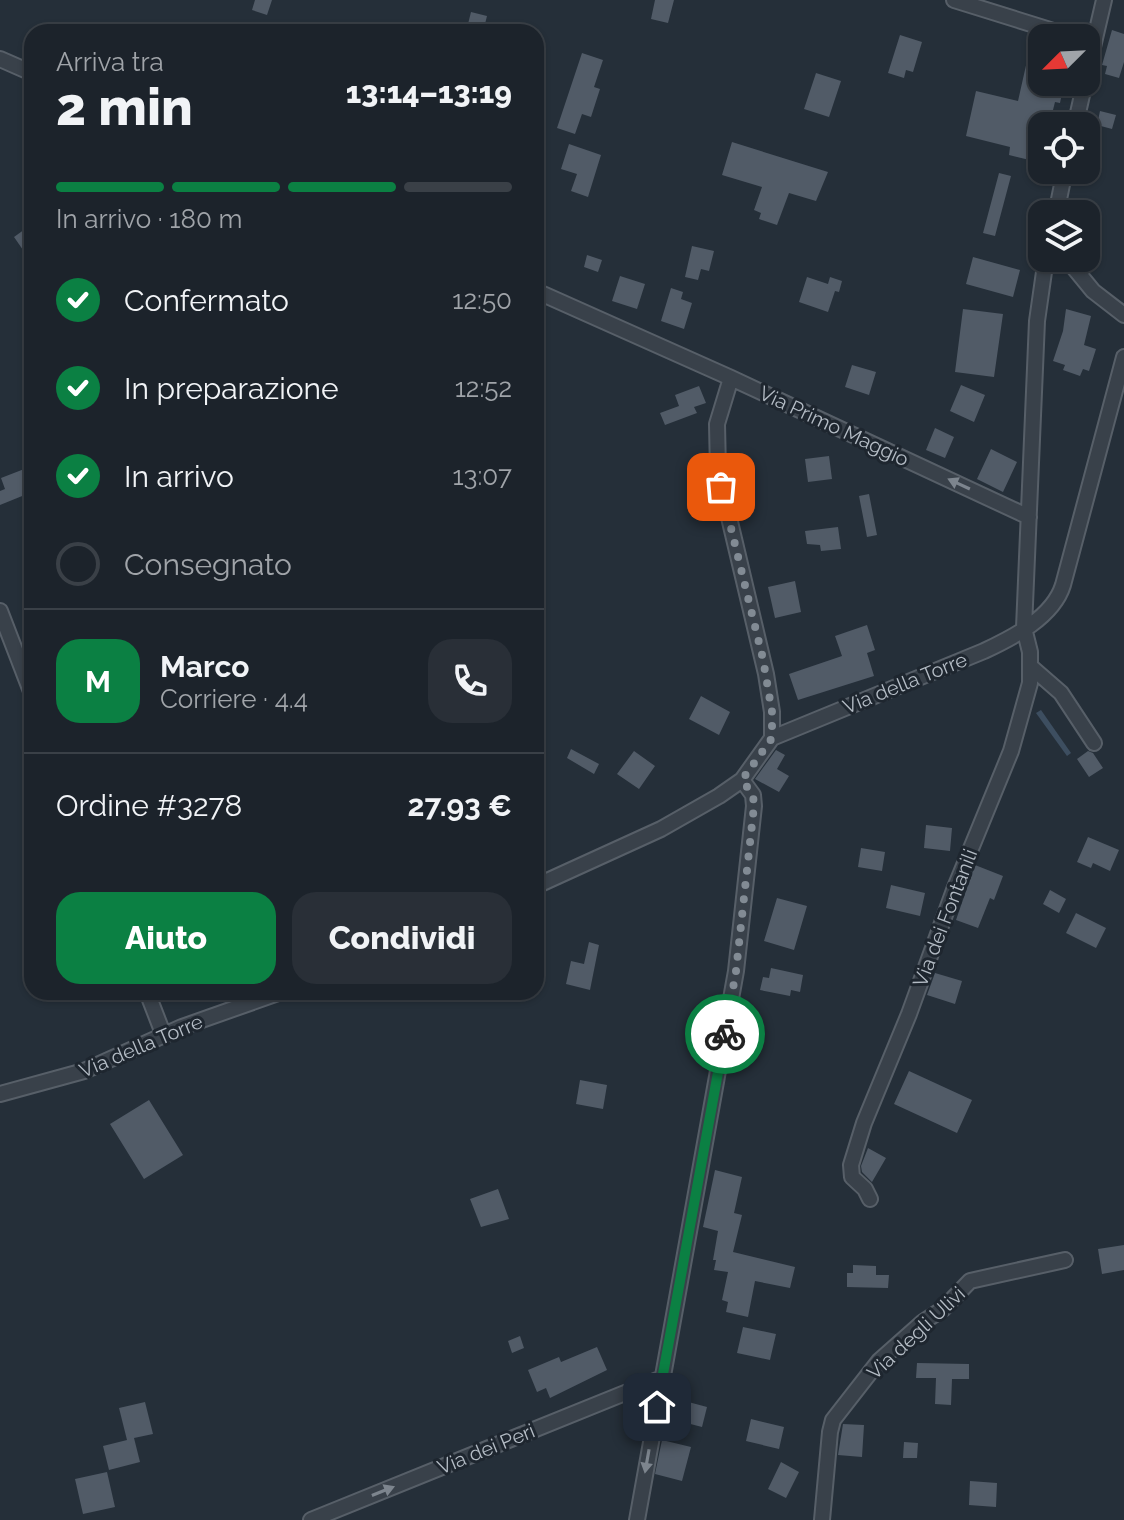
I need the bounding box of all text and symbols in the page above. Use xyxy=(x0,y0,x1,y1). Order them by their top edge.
north arrow xyxy=(1028,24,1100,96)
map controls xyxy=(1028,24,1100,272)
text: Arriva tra xyxy=(56,47,164,77)
text: 13:14–13:19 xyxy=(346,75,512,110)
text: 2 min xyxy=(56,76,193,137)
button: locate xyxy=(1028,112,1100,184)
button: layers xyxy=(1028,200,1100,272)
text: In arrivo · 180 m xyxy=(56,204,242,234)
icon: check xyxy=(56,278,100,322)
text: Confermato xyxy=(124,283,289,318)
text: 12:50 xyxy=(452,285,512,315)
icon: check xyxy=(56,366,100,410)
text: In preparazione xyxy=(124,371,339,406)
text: 12:52 xyxy=(455,373,512,403)
street label: Via Primo Maggio xyxy=(755,381,913,471)
pin xyxy=(687,453,755,521)
icon: check xyxy=(56,454,100,498)
text: In arrivo xyxy=(124,459,234,494)
text: 13:07 xyxy=(452,461,512,491)
icon: bag xyxy=(699,465,743,509)
one-way arrow xyxy=(947,477,970,491)
text: Consegnato xyxy=(124,547,292,582)
button: phone xyxy=(428,639,512,723)
street label: Via della Torre xyxy=(839,647,971,719)
text: Marco xyxy=(160,649,249,684)
text: M xyxy=(85,664,111,699)
text: Corriere · 4.4 xyxy=(160,684,308,714)
text: Ordine #3278 xyxy=(56,788,242,823)
text: 27.93 € xyxy=(408,788,512,823)
street label: Via dei Fontanili xyxy=(908,846,982,990)
button: Aiuto xyxy=(56,892,276,984)
button: Condividi xyxy=(292,892,512,984)
courier xyxy=(685,994,765,1074)
street label: Via della Torre xyxy=(76,1009,207,1083)
icon: bike xyxy=(703,1012,747,1056)
street label: Via degli Ulivi xyxy=(862,1282,970,1384)
pin xyxy=(623,1373,691,1441)
icon: home xyxy=(635,1385,679,1429)
street label: Via dei Peri xyxy=(434,1419,538,1479)
one-way arrow xyxy=(641,1449,653,1474)
one-way arrow xyxy=(371,1484,395,1497)

